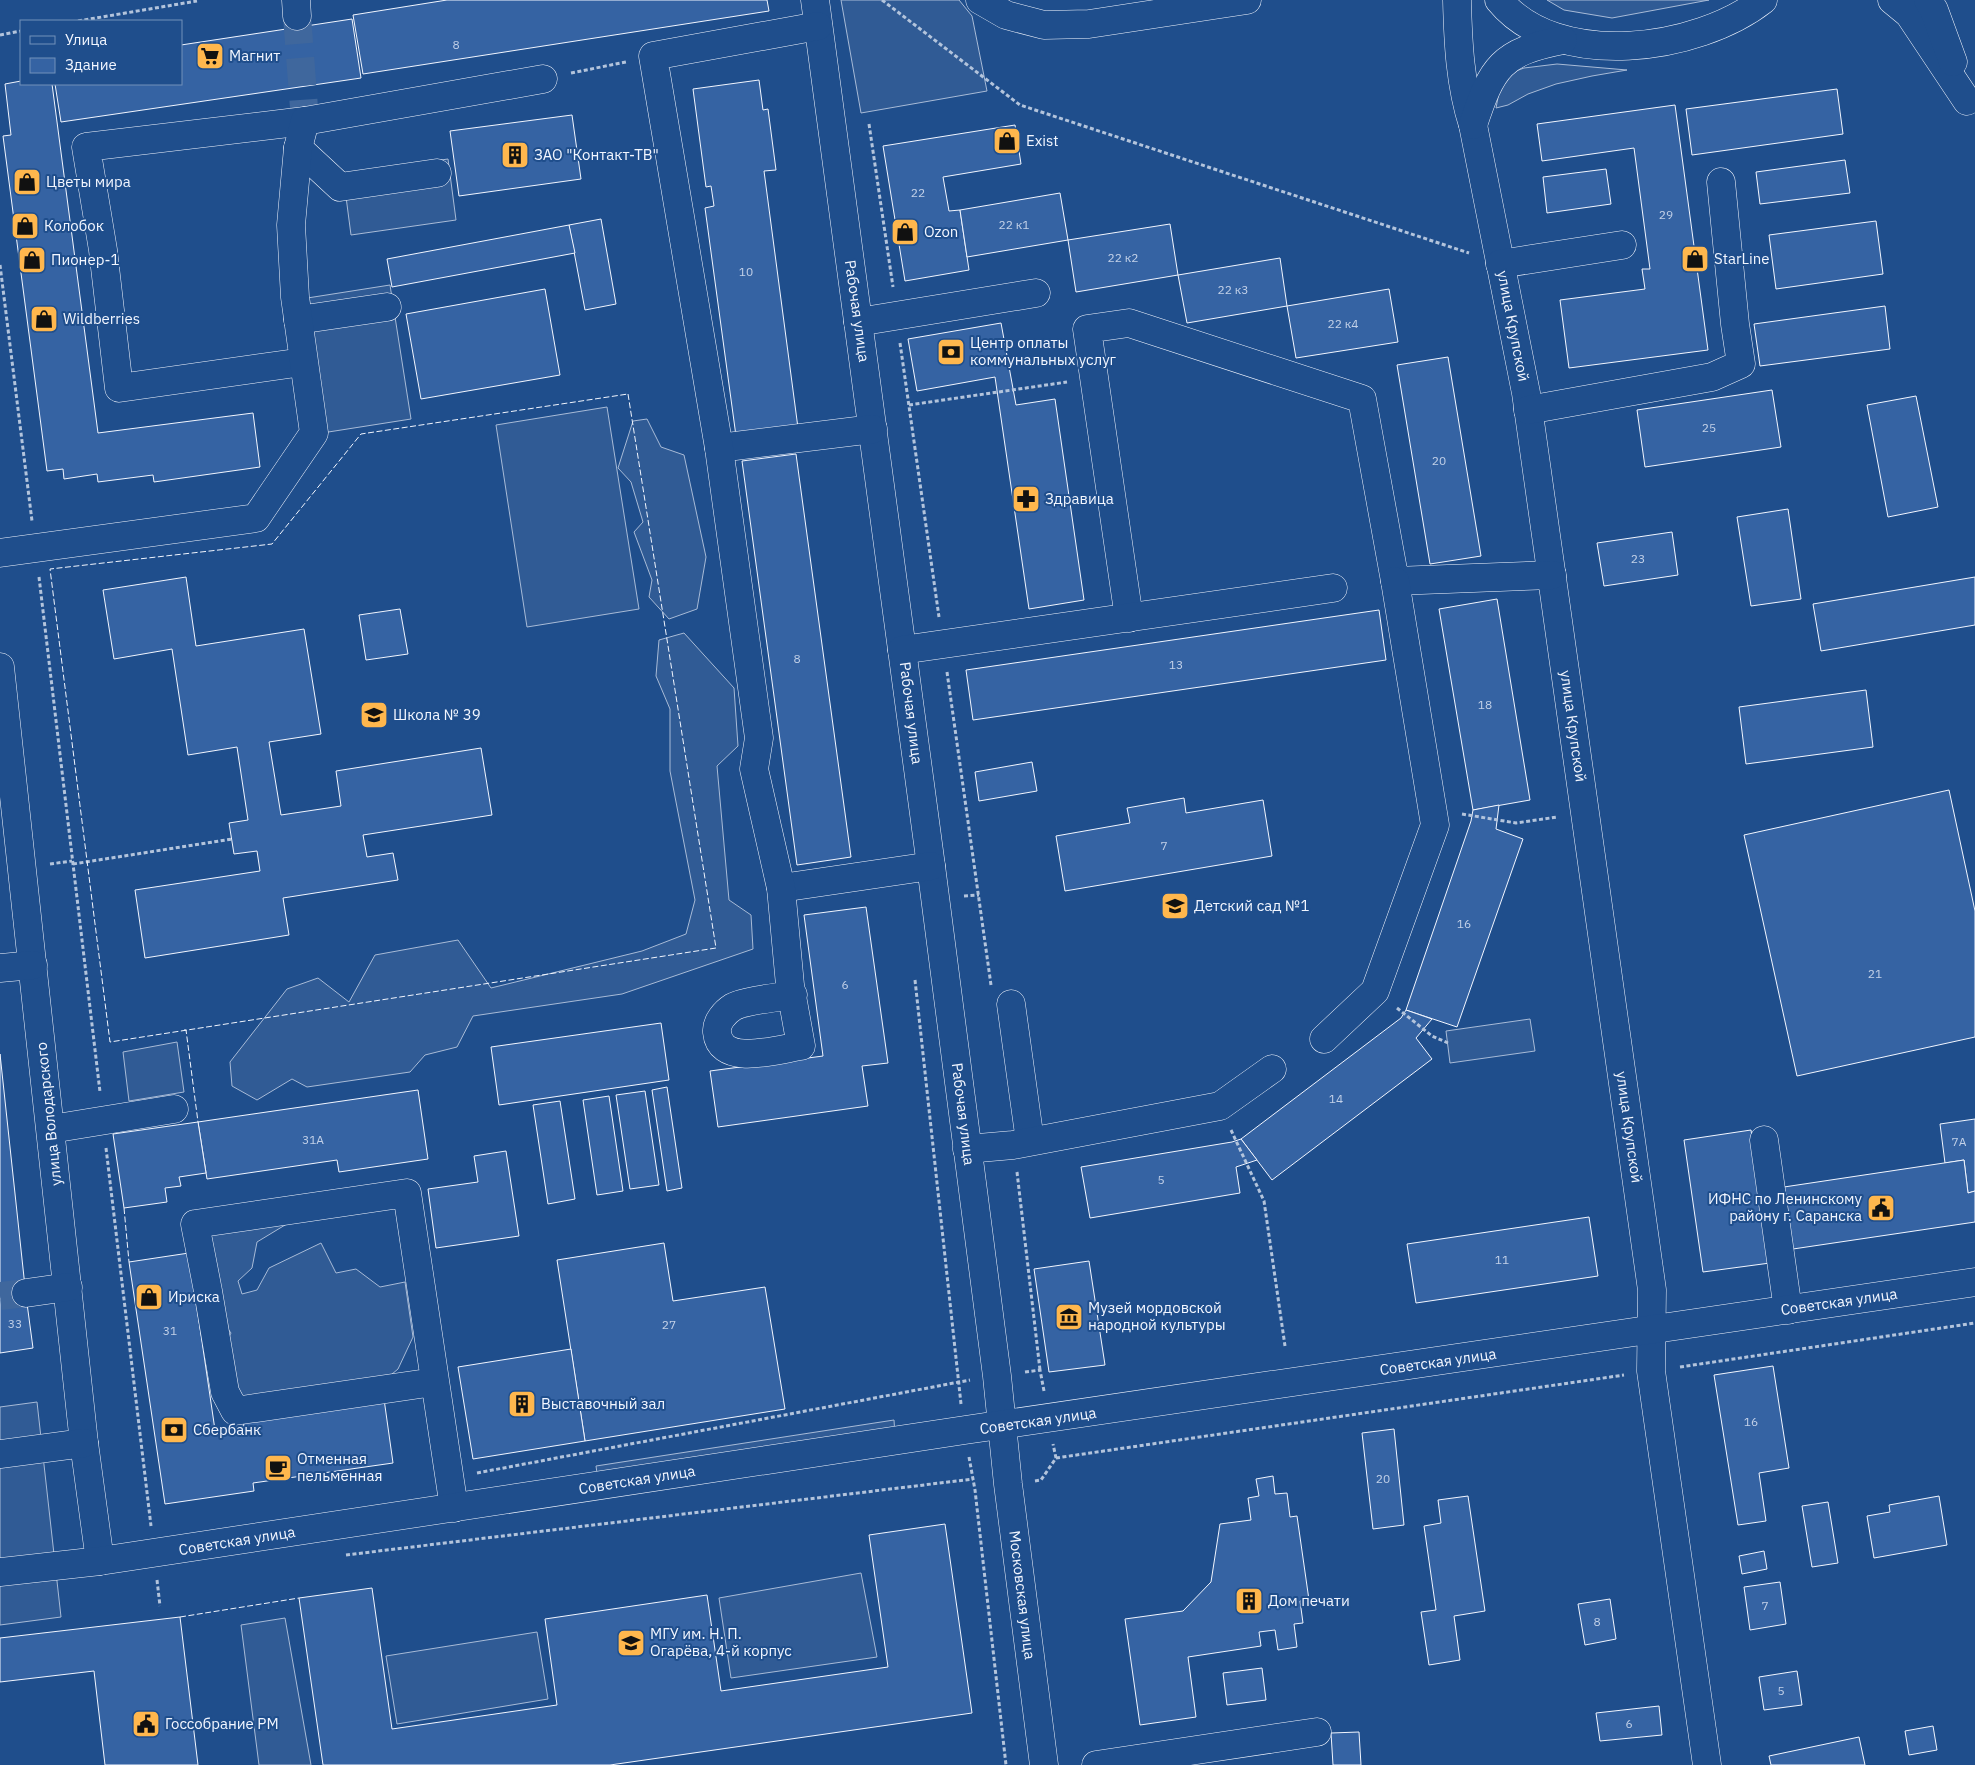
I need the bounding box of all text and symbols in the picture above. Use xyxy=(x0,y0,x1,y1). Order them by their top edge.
legend xyxy=(20,20,182,85)
text: Улица xyxy=(65,30,107,49)
house number: 8 xyxy=(452,37,460,52)
supermarket icon: Магнит xyxy=(195,41,225,71)
place label: Магнит xyxy=(229,46,280,65)
text: Здание xyxy=(65,55,117,74)
shop icon: Exist xyxy=(992,126,1022,156)
place label: Exist xyxy=(1026,131,1059,150)
building icon: ЗАО "Контакт-ТВ" xyxy=(500,140,530,170)
place label: ЗАО "Контакт-ТВ" xyxy=(534,145,659,164)
shop icon: Цветы мира xyxy=(12,167,42,197)
place label: Цветы мира xyxy=(46,172,131,191)
house number: 22 xyxy=(911,185,925,200)
house number: 29 xyxy=(1659,207,1673,222)
shop icon: Колобок xyxy=(10,211,40,241)
place label: Колобок xyxy=(44,216,104,235)
shop icon: Ozon xyxy=(890,217,920,247)
house number: 22 к1 xyxy=(998,217,1030,232)
place label: Ozon xyxy=(924,222,958,241)
shop icon: StarLine xyxy=(1680,244,1710,274)
shop icon: Пионер-1 xyxy=(17,245,47,275)
place label: StarLine xyxy=(1714,249,1770,268)
place label: Пионер-1 xyxy=(51,250,120,269)
house number: 22 к2 xyxy=(1107,250,1139,265)
street label: Рабочая улица xyxy=(841,259,874,363)
house number: 10 xyxy=(739,264,753,279)
street label: улица Крупской xyxy=(1493,269,1534,383)
house number: 22 к3 xyxy=(1217,282,1249,297)
shop icon: Wildberries xyxy=(29,304,59,334)
place label: Wildberries xyxy=(63,309,140,328)
house number: 22 к4 xyxy=(1327,316,1359,331)
place label: Центр оплаты коммунальных услуг xyxy=(970,333,1117,369)
bank icon: Центр оплаты коммунальных услуг xyxy=(936,337,966,367)
house number: 25 xyxy=(1702,420,1716,435)
house number: 20 xyxy=(1432,453,1446,468)
pharmacy icon: Здравица xyxy=(1011,484,1041,514)
place label: Здравица xyxy=(1045,489,1114,508)
house number: 23 xyxy=(1631,551,1645,566)
house number: 8 xyxy=(793,651,801,666)
house number: 13 xyxy=(1169,657,1183,672)
street label: Рабочая улица xyxy=(896,661,927,765)
street label: улица Крупской xyxy=(1556,669,1591,783)
house number: 18 xyxy=(1478,697,1492,712)
school or university icon: Школа № 39 xyxy=(359,700,389,730)
place label: Школа № 39 xyxy=(393,705,481,724)
house number: 7 xyxy=(1160,838,1168,853)
school or university icon: Детский сад №1 xyxy=(1160,891,1190,921)
place label: Детский сад №1 xyxy=(1194,896,1310,915)
house number: 16 xyxy=(1457,916,1471,931)
house number: 21 xyxy=(1868,966,1882,981)
house number: 6 xyxy=(841,977,849,992)
street label: улица Володарского xyxy=(32,1041,65,1187)
street label: Рабочая улица xyxy=(948,1062,979,1166)
street label: улица Крупской xyxy=(1612,1070,1647,1184)
house number: 14 xyxy=(1329,1091,1343,1106)
house number: 31А xyxy=(302,1132,324,1147)
house number: 7А xyxy=(1952,1134,1967,1149)
house number: 5 xyxy=(1157,1172,1165,1187)
place label: ИФНС по Ленинскому району г. Саранска xyxy=(1708,1189,1863,1225)
public building icon: ИФНС по Ленинскому району г. Саранска xyxy=(1866,1193,1896,1223)
house number: 11 xyxy=(1495,1252,1509,1267)
shop icon: Ириска xyxy=(134,1282,164,1312)
street label: Советская улица xyxy=(1779,1284,1899,1319)
place label: Ириска xyxy=(168,1287,220,1306)
place label: Музей мордовской народной культуры xyxy=(1088,1298,1226,1334)
museum icon: Музей мордовской народной культуры xyxy=(1054,1302,1084,1332)
house number: 33 xyxy=(8,1316,22,1331)
house number: 27 xyxy=(662,1317,676,1332)
house number: 31 xyxy=(163,1323,177,1338)
street label: Советская улица xyxy=(1378,1344,1498,1379)
building icon: Выставочный зал xyxy=(507,1389,537,1419)
place label: Выставочный зал xyxy=(541,1394,665,1413)
street label: Советская улица xyxy=(978,1403,1098,1438)
house number: 16 xyxy=(1744,1414,1758,1429)
bank icon: Сбербанк xyxy=(159,1415,189,1445)
place label: Сбербанк xyxy=(193,1420,261,1439)
place label: Отменная пельменная xyxy=(297,1449,382,1485)
cafe icon: Отменная пельменная xyxy=(263,1453,293,1483)
street label: Советская улица xyxy=(577,1461,697,1498)
house number: 20 xyxy=(1376,1471,1390,1486)
street label: Советская улица xyxy=(177,1522,297,1559)
street label: Московская улица xyxy=(1005,1529,1040,1660)
building icon: Дом печати xyxy=(1234,1586,1264,1616)
place label: Дом печати xyxy=(1268,1591,1350,1610)
house number: 7 xyxy=(1761,1598,1769,1613)
house number: 8 xyxy=(1593,1614,1601,1629)
place label: МГУ им. Н. П. Огарёва, 4-й корпус xyxy=(650,1624,792,1660)
school or university icon: МГУ им. Н. П. Огарёва, 4-й корпус xyxy=(616,1628,646,1658)
house number: 5 xyxy=(1777,1683,1785,1698)
public building icon: Госсобрание РМ xyxy=(131,1709,161,1739)
place label: Госсобрание РМ xyxy=(165,1714,279,1733)
house number: 6 xyxy=(1625,1716,1633,1731)

